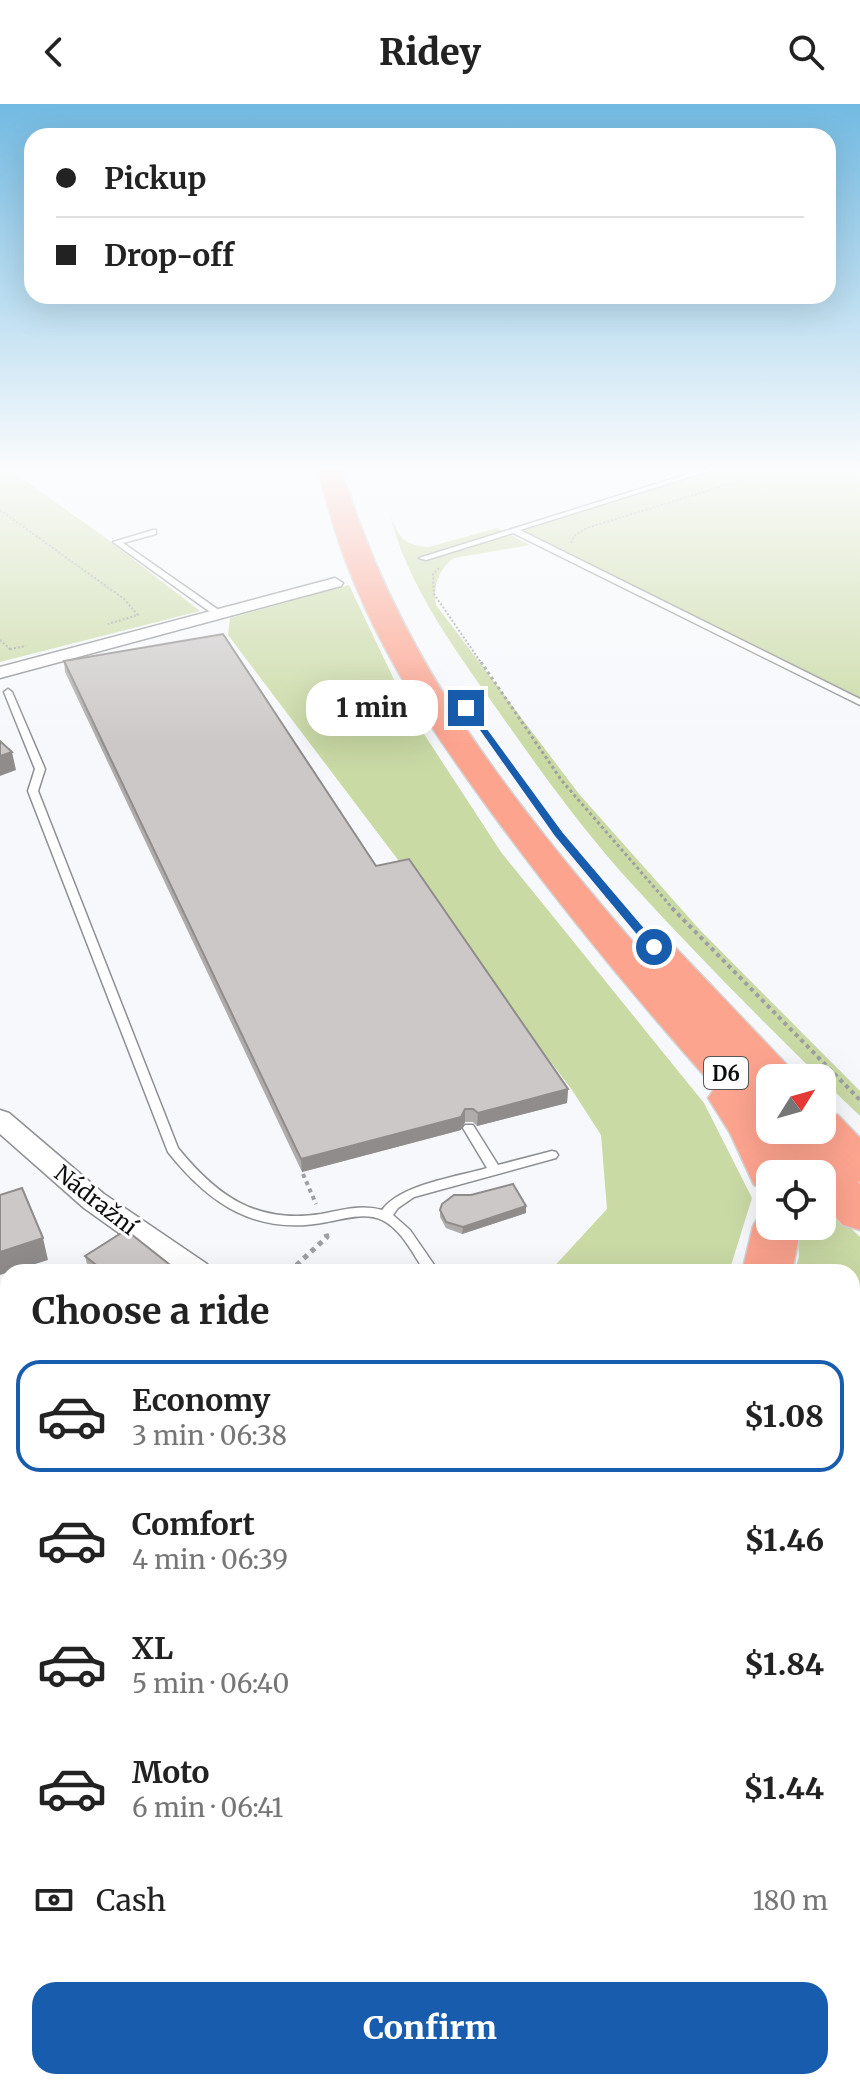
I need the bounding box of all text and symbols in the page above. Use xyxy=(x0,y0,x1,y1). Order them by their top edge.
icon: back xyxy=(32,30,76,74)
text: Ridey xyxy=(379,30,481,75)
icon: search xyxy=(784,30,828,74)
text: Pickup xyxy=(104,159,206,197)
text: Drop-off xyxy=(104,236,234,274)
callout: 1 min xyxy=(306,680,438,736)
route end xyxy=(448,690,484,726)
text: 1 min xyxy=(336,691,408,724)
route start xyxy=(636,929,672,965)
road number: D6 xyxy=(704,1057,748,1089)
north arrow xyxy=(756,1064,836,1144)
map controls xyxy=(756,1064,836,1240)
street label: Nádražní xyxy=(49,1159,144,1242)
button: locate xyxy=(756,1160,836,1240)
text: Choose a ride xyxy=(32,1289,269,1334)
icon: car xyxy=(36,1380,108,1452)
text: Economy xyxy=(132,1381,270,1419)
text: $1.08 xyxy=(744,1397,824,1435)
text: 3 min · 06:38 xyxy=(132,1419,287,1452)
icon: car xyxy=(36,1504,108,1576)
text: Comfort xyxy=(132,1505,255,1543)
text: $1.46 xyxy=(744,1521,824,1559)
text: 4 min · 06:39 xyxy=(132,1543,288,1576)
icon: car xyxy=(36,1628,108,1700)
text: XL xyxy=(132,1629,173,1667)
text: $1.84 xyxy=(744,1645,824,1683)
text: 5 min · 06:40 xyxy=(132,1667,289,1700)
icon: car xyxy=(36,1752,108,1824)
text: Moto xyxy=(132,1753,210,1791)
text: $1.44 xyxy=(744,1769,824,1807)
text: 6 min · 06:41 xyxy=(132,1791,283,1824)
icon: cash xyxy=(32,1878,76,1922)
text: Cash xyxy=(96,1881,166,1919)
text: 180 m xyxy=(753,1884,828,1917)
button: Confirm xyxy=(32,1982,828,2074)

